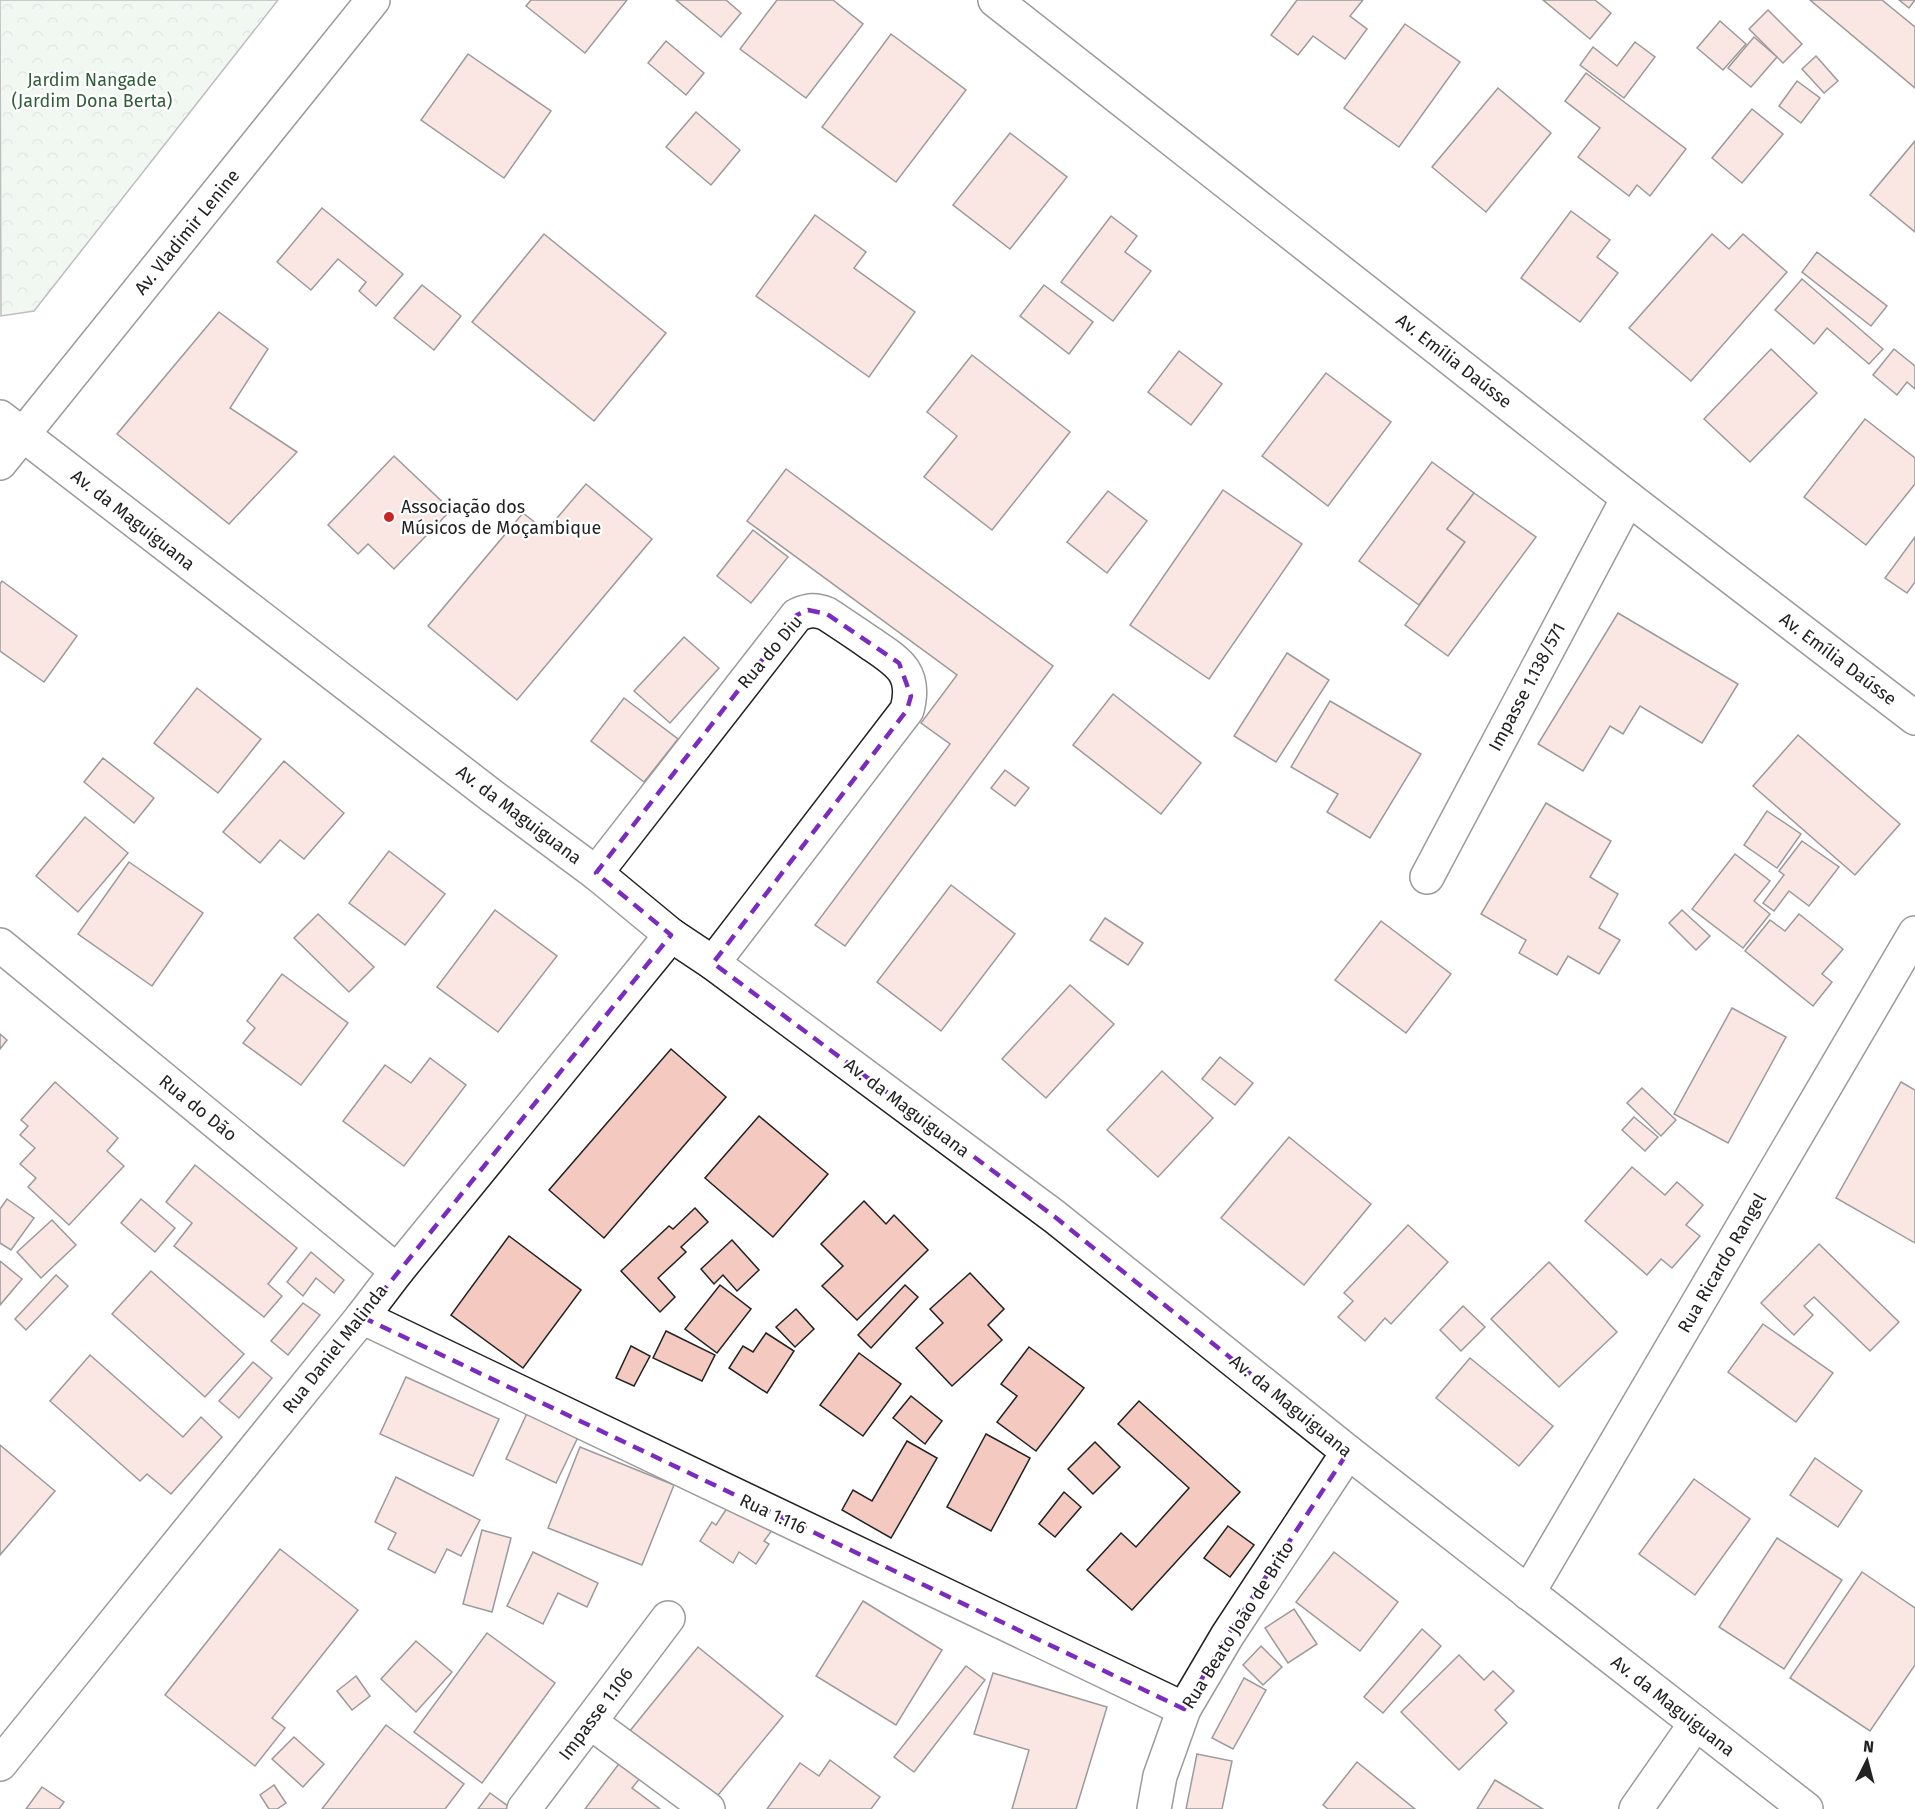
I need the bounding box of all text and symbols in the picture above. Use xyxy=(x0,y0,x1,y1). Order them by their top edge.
park label: Jardim Nangade (Jardim Dona Berta) xyxy=(12,69,173,112)
street label: Av. Vladimir Lenine xyxy=(130,165,244,299)
street label: Av. Emília Daússe xyxy=(1392,309,1516,413)
street label: Av. da Maguiguana xyxy=(67,465,199,575)
place label: Associação dos Músicos de Moçambique xyxy=(401,496,601,539)
marker: Associação dos Músicos de Moçambique xyxy=(382,510,396,524)
street label: Av. Emília Daússe xyxy=(1775,608,1901,710)
street label: Rua do Diu xyxy=(733,611,807,693)
street label: Impasse 1.138/571 xyxy=(1484,619,1570,755)
street label: Av. da Maguiguana xyxy=(452,761,586,869)
street label: Av. da Maguiguana xyxy=(840,1054,974,1162)
street label: Rua do Dão xyxy=(155,1070,241,1146)
street label: Rua Ricardo Rangel xyxy=(1673,1189,1771,1337)
street label: Rua Daniel Malinda xyxy=(278,1280,392,1418)
street label: Av. da Maguiguana xyxy=(1225,1350,1357,1462)
street label: Rua 1.116 xyxy=(736,1489,810,1539)
street label: Rua Beato João de Brito xyxy=(1177,1537,1299,1713)
street label: Av. da Maguiguana xyxy=(1607,1651,1739,1761)
street label: Impasse 1.106 xyxy=(554,1664,638,1764)
north arrow xyxy=(1837,1731,1897,1791)
text: N xyxy=(1862,1737,1875,1757)

